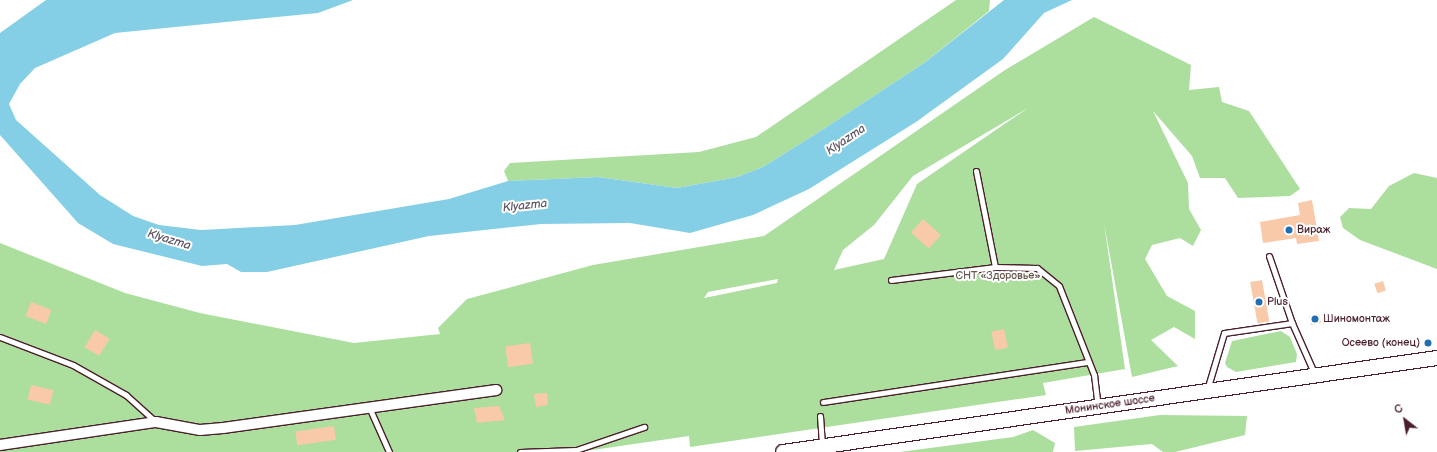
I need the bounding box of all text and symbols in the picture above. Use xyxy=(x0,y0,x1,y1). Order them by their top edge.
water label: Klyazma xyxy=(823,122,869,158)
water label: Klyazma xyxy=(502,197,548,215)
place label: Вираж xyxy=(1297,223,1330,237)
marker: Вираж xyxy=(1284,225,1294,235)
water label: Klyazma xyxy=(146,227,192,253)
park label: СНТ «Здоровье» xyxy=(955,269,1041,283)
place label: Plus xyxy=(1267,295,1288,309)
marker: Plus xyxy=(1254,297,1264,307)
place label: Шиномонтаж xyxy=(1323,312,1390,326)
marker: Шиномонтаж xyxy=(1310,314,1320,324)
place label: Осеево (конец) xyxy=(1342,336,1420,350)
marker: Осеево (конец) xyxy=(1423,338,1433,348)
street label: Монинское шоссе xyxy=(1064,392,1156,418)
north arrow xyxy=(1385,400,1425,440)
text: С xyxy=(1392,402,1405,417)

